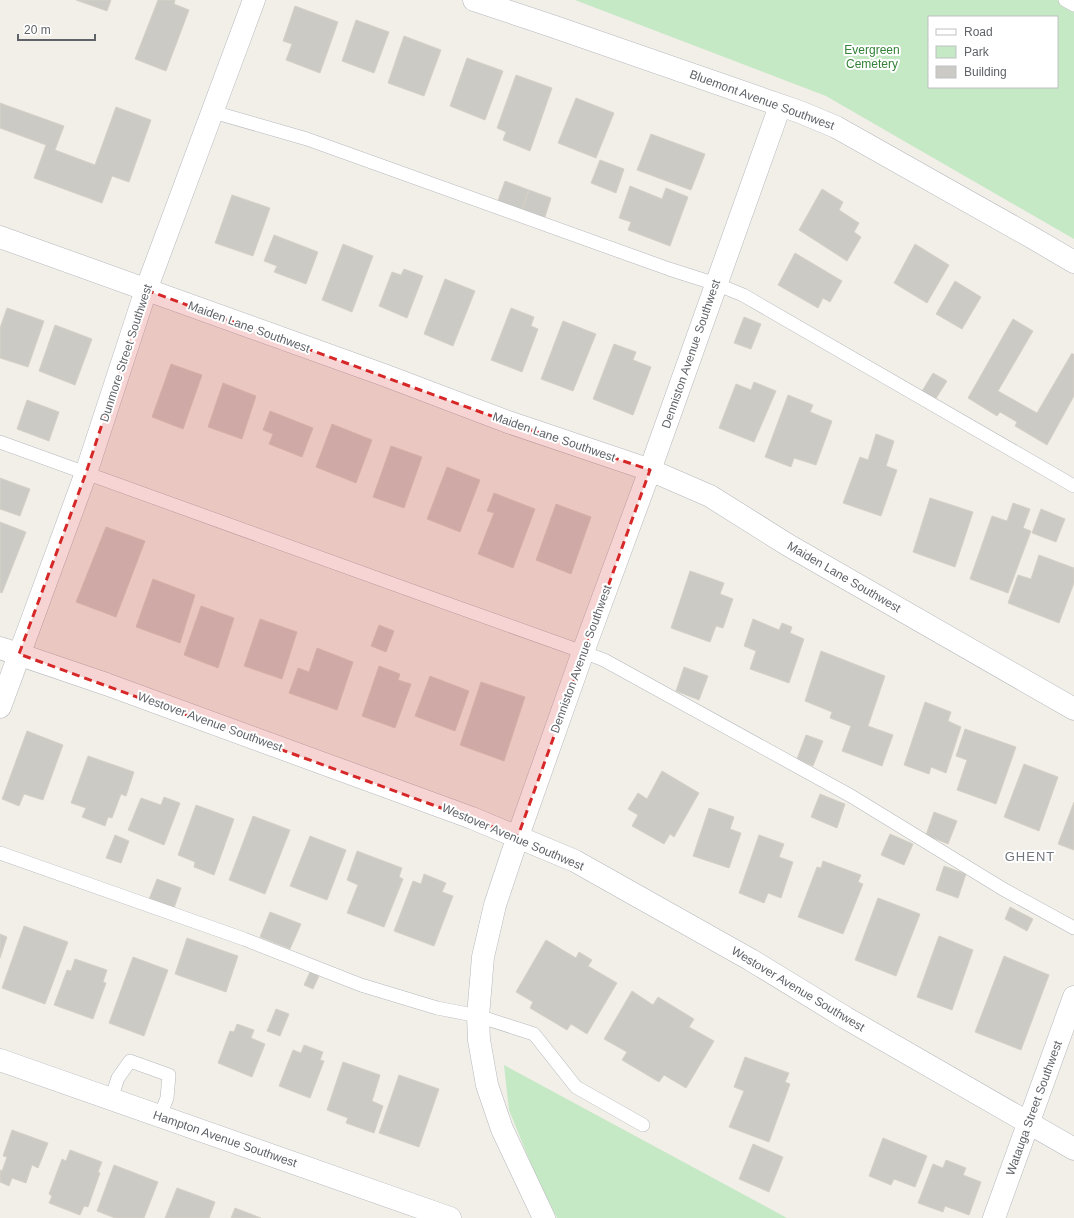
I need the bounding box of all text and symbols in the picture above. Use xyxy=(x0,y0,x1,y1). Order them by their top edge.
scale bar xyxy=(18,16,95,42)
legend xyxy=(928,16,1058,88)
text: 20 m xyxy=(24,23,51,37)
text: Road xyxy=(964,25,993,39)
park label: Evergreen Cemetery xyxy=(844,43,900,71)
text: Park xyxy=(964,45,990,59)
text: Building xyxy=(964,65,1007,79)
street label: Bluemont Avenue Southwest xyxy=(688,67,837,133)
street label: Denniston Avenue Southwest xyxy=(659,277,723,430)
street label: Dunmore Street Southwest xyxy=(97,282,155,424)
street label: Maiden Lane Southwest xyxy=(186,298,313,356)
street label: Maiden Lane Southwest xyxy=(491,409,618,465)
street label: Maiden Lane Southwest xyxy=(785,539,904,616)
street label: Denniston Avenue Southwest xyxy=(548,582,615,735)
street label: Westover Avenue Southwest xyxy=(136,689,285,755)
street label: Westover Avenue Southwest xyxy=(440,801,587,874)
district label: GHENT xyxy=(1005,849,1055,864)
street label: Westover Avenue Southwest xyxy=(729,944,868,1035)
street label: Watauga Street Southwest xyxy=(1003,1038,1065,1177)
street label: Hampton Avenue Southwest xyxy=(151,1108,299,1170)

